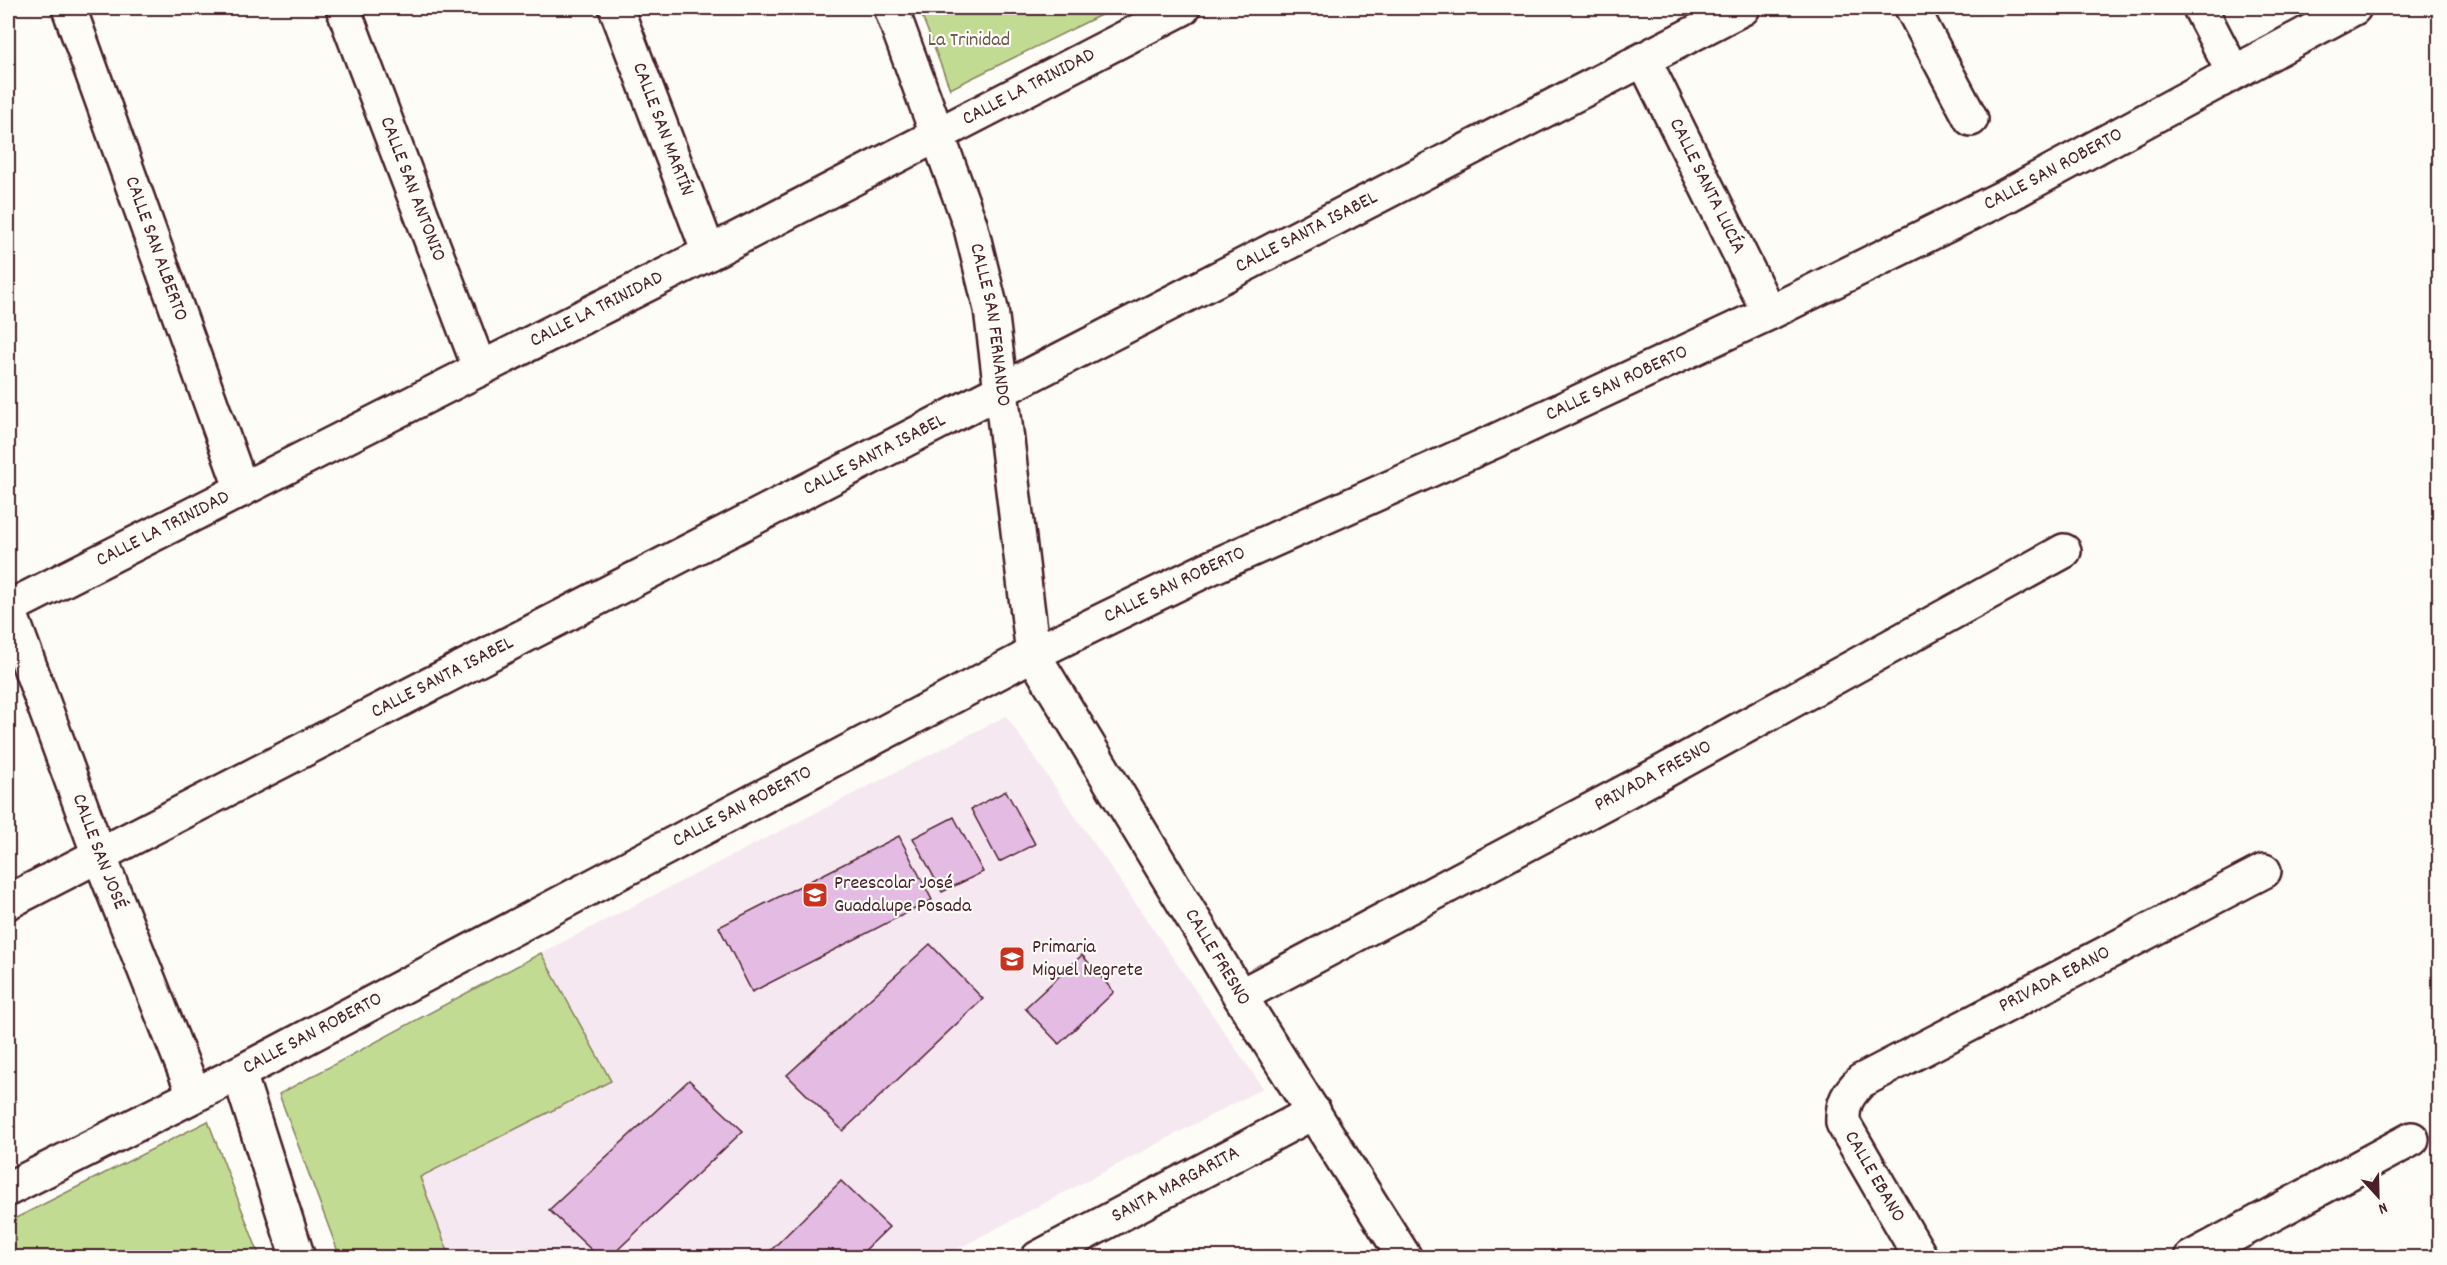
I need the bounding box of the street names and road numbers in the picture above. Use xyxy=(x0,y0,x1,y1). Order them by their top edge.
street label: CALLE LA TRINIDAD xyxy=(958,42,1100,134)
street label: CALLE SAN MARTÍN xyxy=(624,59,700,200)
street label: CALLE SAN ANTONIO xyxy=(372,113,452,266)
street label: CALLE SANTA LUCÍA xyxy=(1661,114,1752,259)
street label: CALLE SAN ROBERTO xyxy=(1979,121,2128,219)
street label: CALLE SAN ALBERTO xyxy=(117,173,194,325)
street label: CALLE SANTA ISABEL xyxy=(1231,184,1383,281)
street label: CALLE SAN FERNANDO xyxy=(961,240,1017,408)
street label: CALLE LA TRINIDAD xyxy=(525,264,668,355)
street label: CALLE SAN ROBERTO xyxy=(1541,339,1693,429)
street label: CALLE SANTA ISABEL xyxy=(799,407,951,504)
street label: CALLE LA TRINIDAD xyxy=(92,484,235,575)
street label: CALLE SAN ROBERTO xyxy=(1099,540,1250,631)
street label: CALLE SANTA ISABEL xyxy=(367,630,519,726)
street label: PRIVADA FRESNO xyxy=(1590,734,1717,820)
street label: CALLE SAN ROBERTO xyxy=(668,759,817,856)
street label: CALLE SAN JOSÉ xyxy=(64,790,133,914)
street label: CALLE FRESNO xyxy=(1177,904,1257,1012)
street label: PRIVADA EBANO xyxy=(1994,939,2116,1021)
street label: CALLE SAN ROBERTO xyxy=(238,986,388,1082)
street label: CALLE EBANO xyxy=(1836,1126,1912,1228)
street label: SANTA MARGARITA xyxy=(1107,1140,1245,1231)

